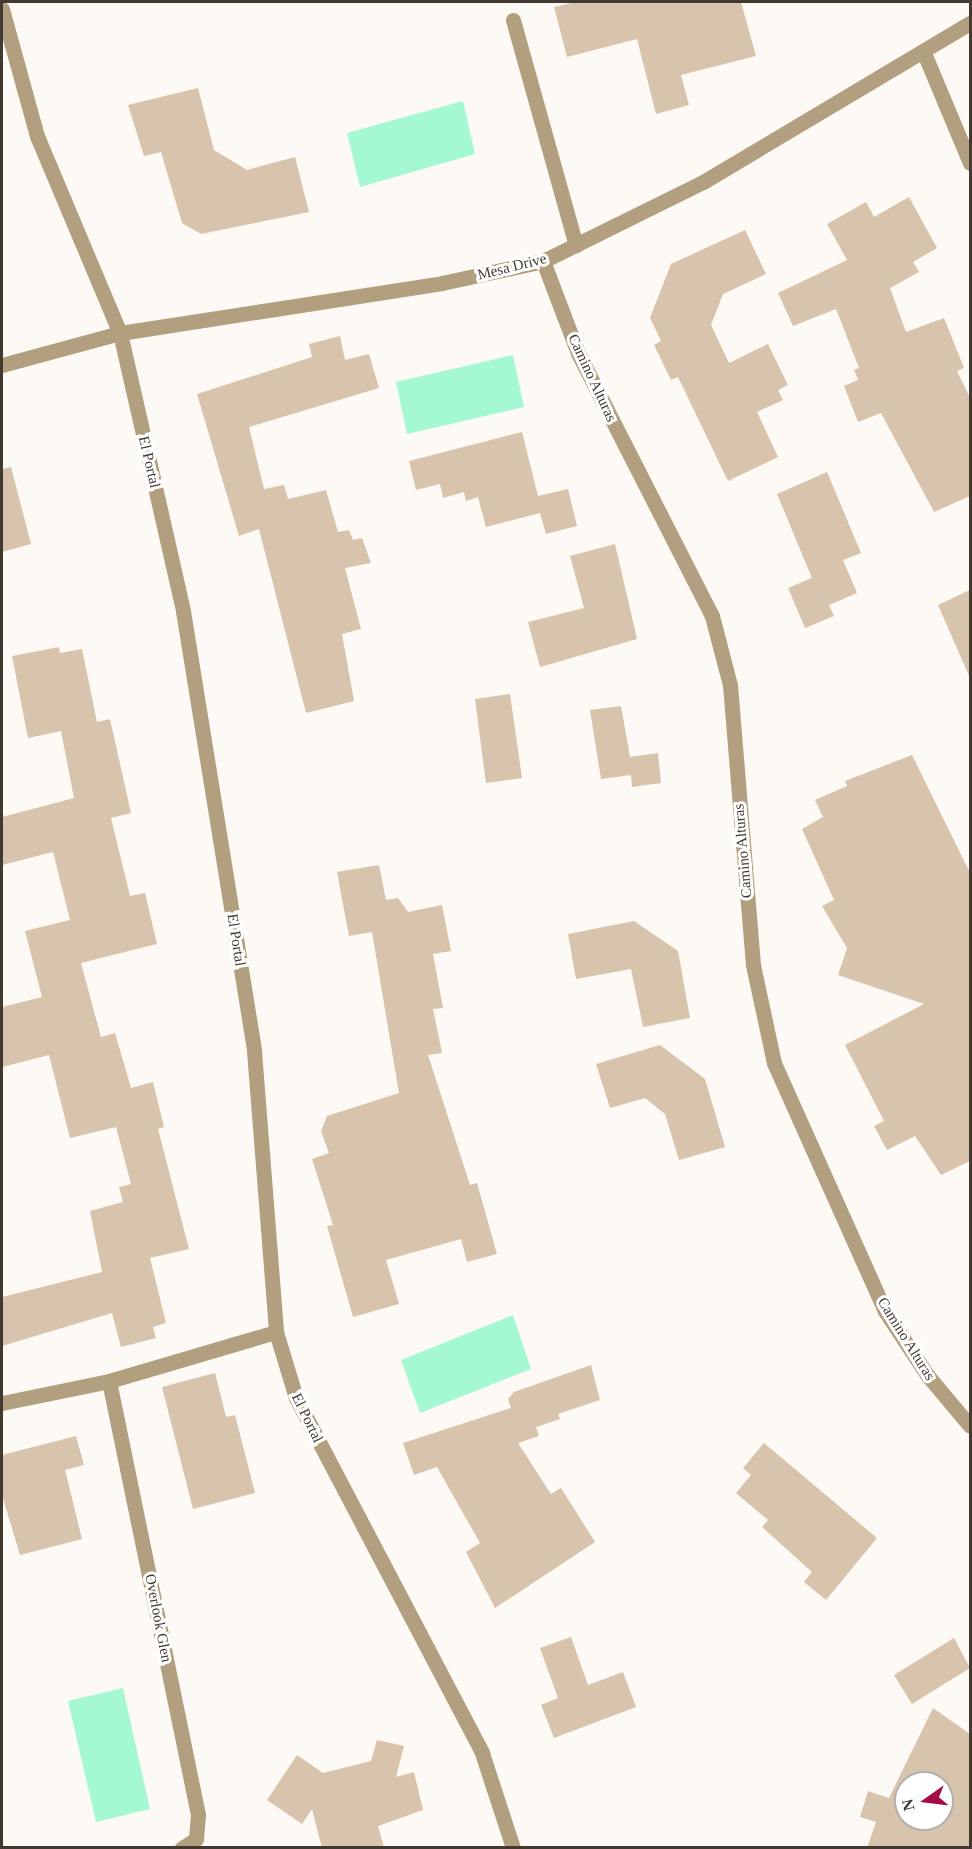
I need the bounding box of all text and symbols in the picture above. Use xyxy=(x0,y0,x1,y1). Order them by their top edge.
street label: Mesa Drive xyxy=(476,250,548,284)
street label: Camino Alturas xyxy=(564,331,620,425)
street label: El Portal xyxy=(134,434,164,490)
street label: Camino Alturas xyxy=(730,803,756,899)
street label: El Portal xyxy=(223,912,249,968)
street label: Camino Alturas xyxy=(873,1294,939,1384)
street label: El Portal xyxy=(287,1390,327,1446)
street label: Overlook Glen xyxy=(141,1572,175,1664)
north arrow xyxy=(894,1771,954,1831)
text: N xyxy=(898,1797,918,1813)

